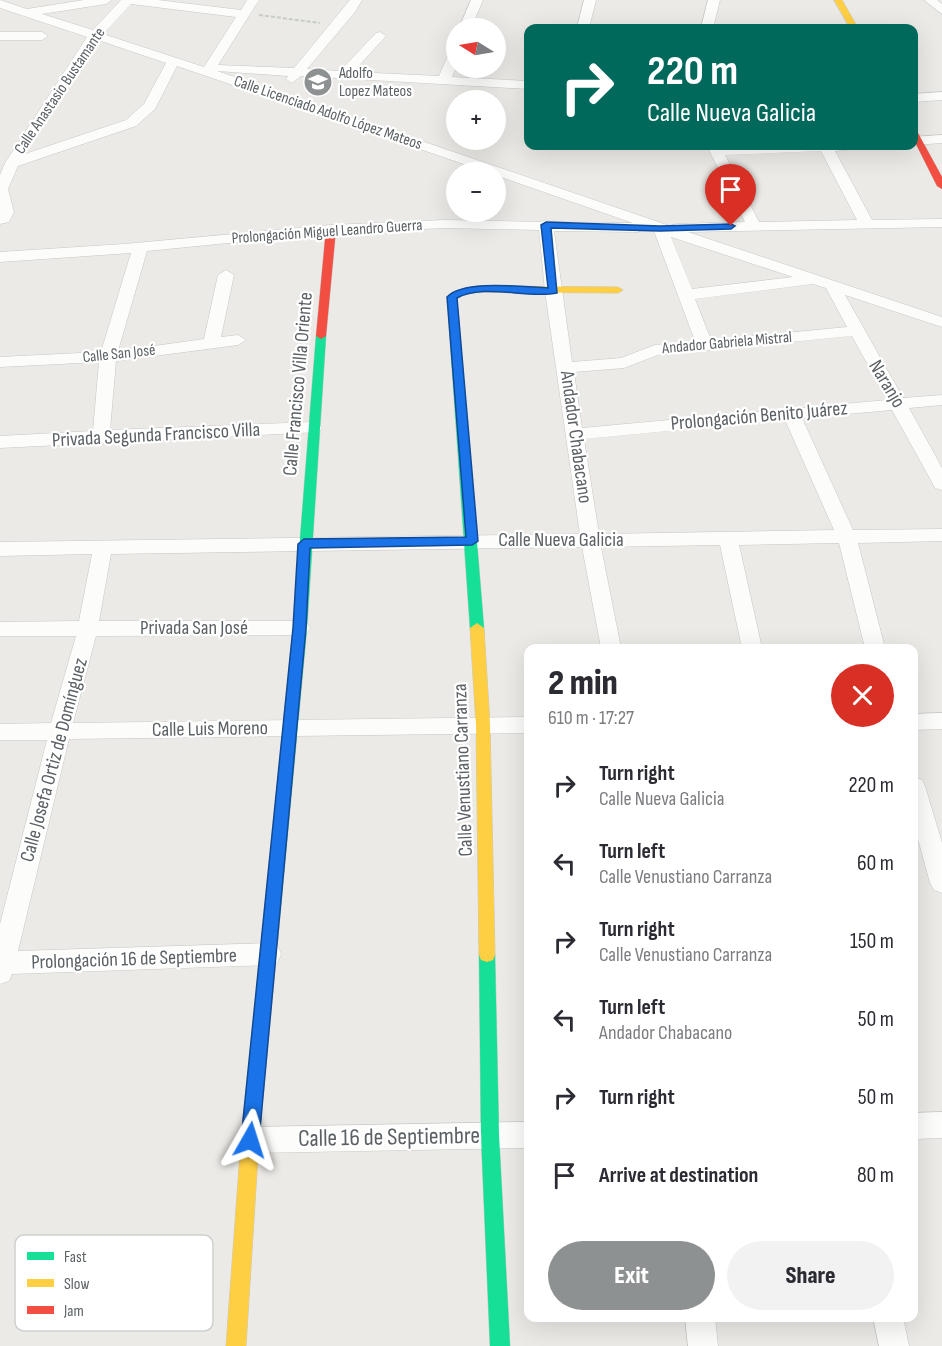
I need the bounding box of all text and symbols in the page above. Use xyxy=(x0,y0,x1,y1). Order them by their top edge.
north arrow xyxy=(446,18,506,78)
map controls xyxy=(446,18,506,222)
street label: Calle Anastasio Bustamante xyxy=(11,24,109,158)
text: 220 m xyxy=(647,46,738,97)
icon: right xyxy=(548,48,626,126)
place label: Adolfo Lopez Mateos xyxy=(338,64,412,101)
school or university icon: Adolfo Lopez Mateos xyxy=(302,66,334,98)
street label: Calle Licenciado Adolfo López Mateos xyxy=(231,72,425,154)
button: + xyxy=(446,90,506,150)
text: Calle Nueva Galicia xyxy=(647,97,816,129)
button: − xyxy=(446,162,506,222)
pin xyxy=(705,164,756,226)
icon: arrive xyxy=(714,173,747,206)
street label: Prolongación Miguel Leandro Guerra xyxy=(231,216,423,248)
street label: Calle Francisco Villa Oriente xyxy=(278,291,318,477)
street label: Andador Gabriela Mistral xyxy=(660,328,793,358)
street label: Calle San José xyxy=(82,341,156,367)
street label: Naranjo xyxy=(863,356,911,412)
street label: Andador Chabacano xyxy=(555,368,597,505)
street label: Prolongación Benito Juárez xyxy=(670,396,848,436)
street label: Privada Segunda Francisco Villa xyxy=(51,418,261,452)
street label: Calle Nueva Galicia xyxy=(498,528,624,552)
street label: Privada San José xyxy=(140,616,248,640)
street label: Calle Josefa Ortiz de Domínguez xyxy=(15,655,93,865)
text: 2 min xyxy=(548,662,618,705)
button: close xyxy=(831,664,894,727)
street label: Calle Venustiano Carranza xyxy=(448,683,478,857)
text: 610 m · 17:27 xyxy=(548,706,634,730)
street label: Calle Luis Moreno xyxy=(152,716,268,742)
text: Turn right xyxy=(599,760,675,787)
icon: right xyxy=(548,769,581,802)
text: 220 m xyxy=(848,772,894,799)
text: Calle Nueva Galicia xyxy=(599,787,724,811)
text: Turn left xyxy=(599,838,665,865)
icon: left xyxy=(548,847,581,880)
text: 60 m xyxy=(857,850,894,877)
text: Calle Venustiano Carranza xyxy=(599,865,772,889)
text: Turn right xyxy=(599,916,675,943)
icon: right xyxy=(548,925,581,958)
text: 150 m xyxy=(850,928,894,955)
street label: Prolongación 16 de Septiembre xyxy=(31,943,237,975)
text: Calle Venustiano Carranza xyxy=(599,943,772,967)
text: Turn left xyxy=(599,994,665,1021)
icon: left xyxy=(548,1003,581,1036)
text: 50 m xyxy=(858,1006,894,1033)
text: Andador Chabacano xyxy=(599,1021,732,1045)
icon: right xyxy=(548,1081,581,1114)
text: Turn right xyxy=(599,1084,675,1111)
text: 50 m xyxy=(858,1084,894,1111)
position arrow xyxy=(218,1108,282,1172)
street label: Calle 16 de Septiembre xyxy=(298,1121,480,1153)
icon: arrive xyxy=(548,1159,581,1192)
text: Arrive at destination xyxy=(599,1162,758,1189)
text: 80 m xyxy=(857,1162,894,1189)
legend xyxy=(15,1235,213,1331)
button: Exit xyxy=(548,1241,715,1310)
button: Share xyxy=(727,1241,894,1310)
text: Fast xyxy=(64,1248,87,1267)
text: Slow xyxy=(64,1275,89,1294)
text: Jam xyxy=(63,1302,84,1321)

